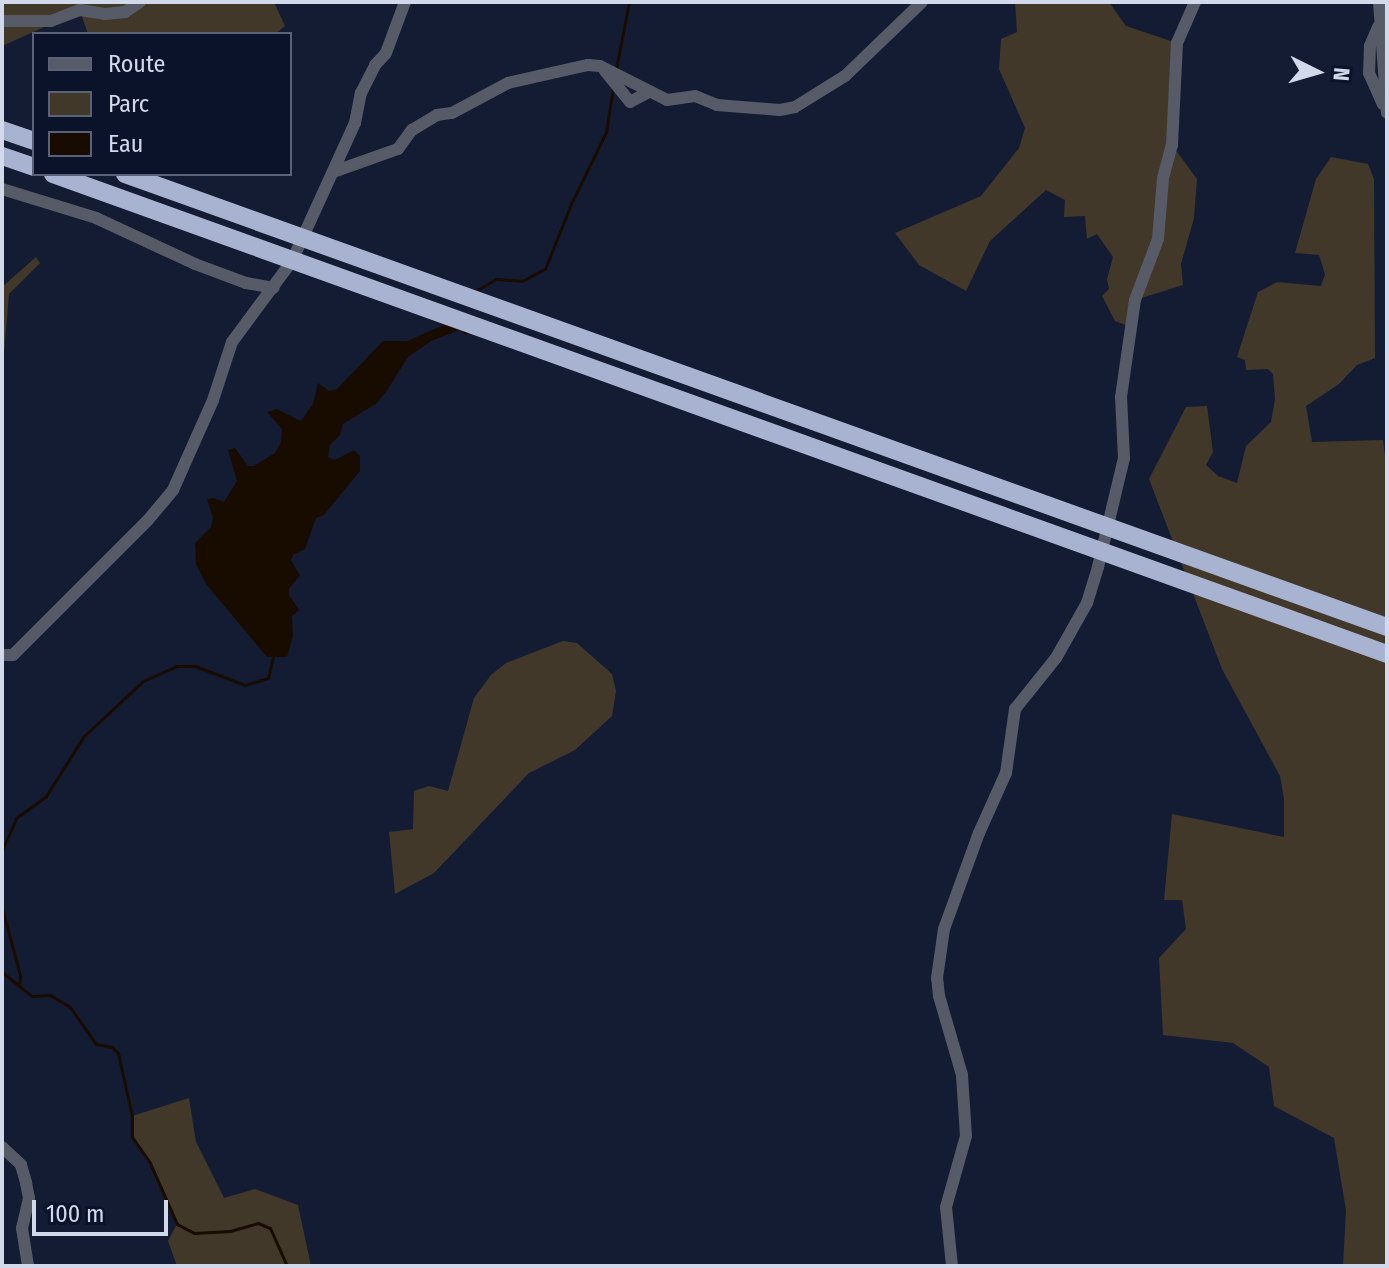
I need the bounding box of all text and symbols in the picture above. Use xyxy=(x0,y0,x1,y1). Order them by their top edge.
legend xyxy=(32,32,292,176)
north arrow xyxy=(1277,32,1357,112)
text: Route xyxy=(108,50,165,78)
text: N xyxy=(1327,66,1355,82)
text: Parc xyxy=(108,90,149,118)
text: Eau xyxy=(108,130,143,158)
scale bar xyxy=(36,1184,172,1234)
text: 100 m xyxy=(46,1200,104,1228)

